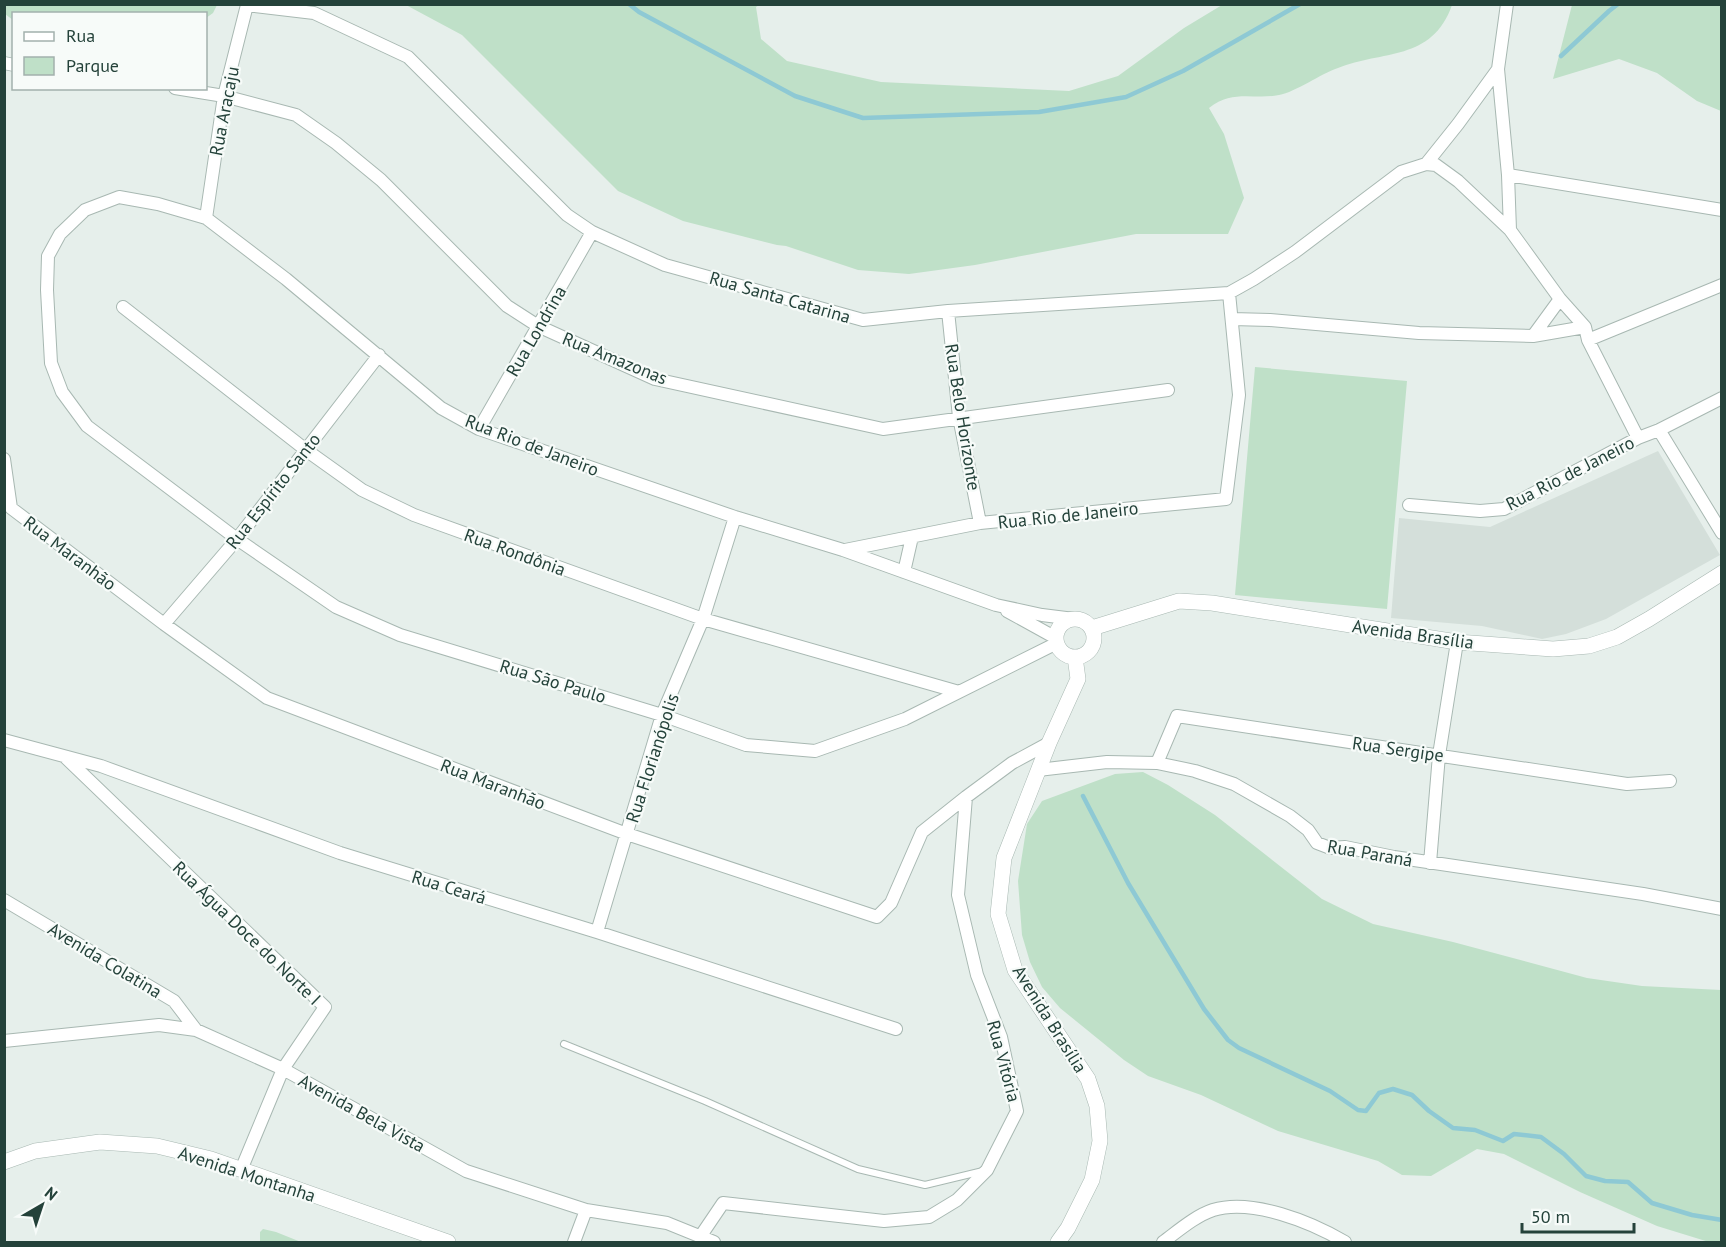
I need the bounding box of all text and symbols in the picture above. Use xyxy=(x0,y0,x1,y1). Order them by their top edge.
legend xyxy=(12,12,207,90)
text: Rua xyxy=(66,24,95,47)
text: Parque xyxy=(66,54,119,77)
street label: Rua Aracaju xyxy=(204,64,244,158)
street label: Rua Santa Catarina xyxy=(707,266,853,328)
street label: Rua Londrina xyxy=(501,281,571,381)
street label: Rua Amazonas xyxy=(559,327,671,389)
street label: Rua Belo Horizonte xyxy=(940,342,986,492)
street label: Rua Rio de Janeiro xyxy=(462,409,602,481)
street label: Rua Espírito Santo xyxy=(221,428,325,554)
street label: Rua Rio de Janeiro xyxy=(1502,431,1638,515)
street label: Rua Rio de Janeiro xyxy=(997,496,1139,534)
street label: Rua Maranhão xyxy=(19,511,121,595)
street label: Rua Rondônia xyxy=(461,523,569,581)
street label: Avenida Brasília xyxy=(1351,614,1475,654)
street label: Rua São Paulo xyxy=(497,654,609,708)
street label: Rua Florianópolis xyxy=(620,690,684,826)
street label: Rua Sergipe xyxy=(1351,731,1445,767)
street label: Rua Maranhão xyxy=(437,753,549,815)
street label: Rua Paraná xyxy=(1326,834,1414,872)
street label: Rua Água Doce do Norte I xyxy=(168,856,326,1010)
street label: Rua Ceará xyxy=(409,865,489,909)
street label: Avenida Colatina xyxy=(44,917,166,1003)
street label: Avenida Brasília xyxy=(1008,961,1092,1077)
street label: Rua Vitória xyxy=(982,1017,1026,1105)
street label: Avenida Bela Vista xyxy=(295,1069,429,1157)
street label: Avenida Montanha xyxy=(175,1141,319,1207)
north arrow xyxy=(12,1175,72,1235)
text: N xyxy=(41,1182,62,1204)
scale bar xyxy=(1522,1196,1634,1234)
text: 50 m xyxy=(1531,1205,1570,1228)

